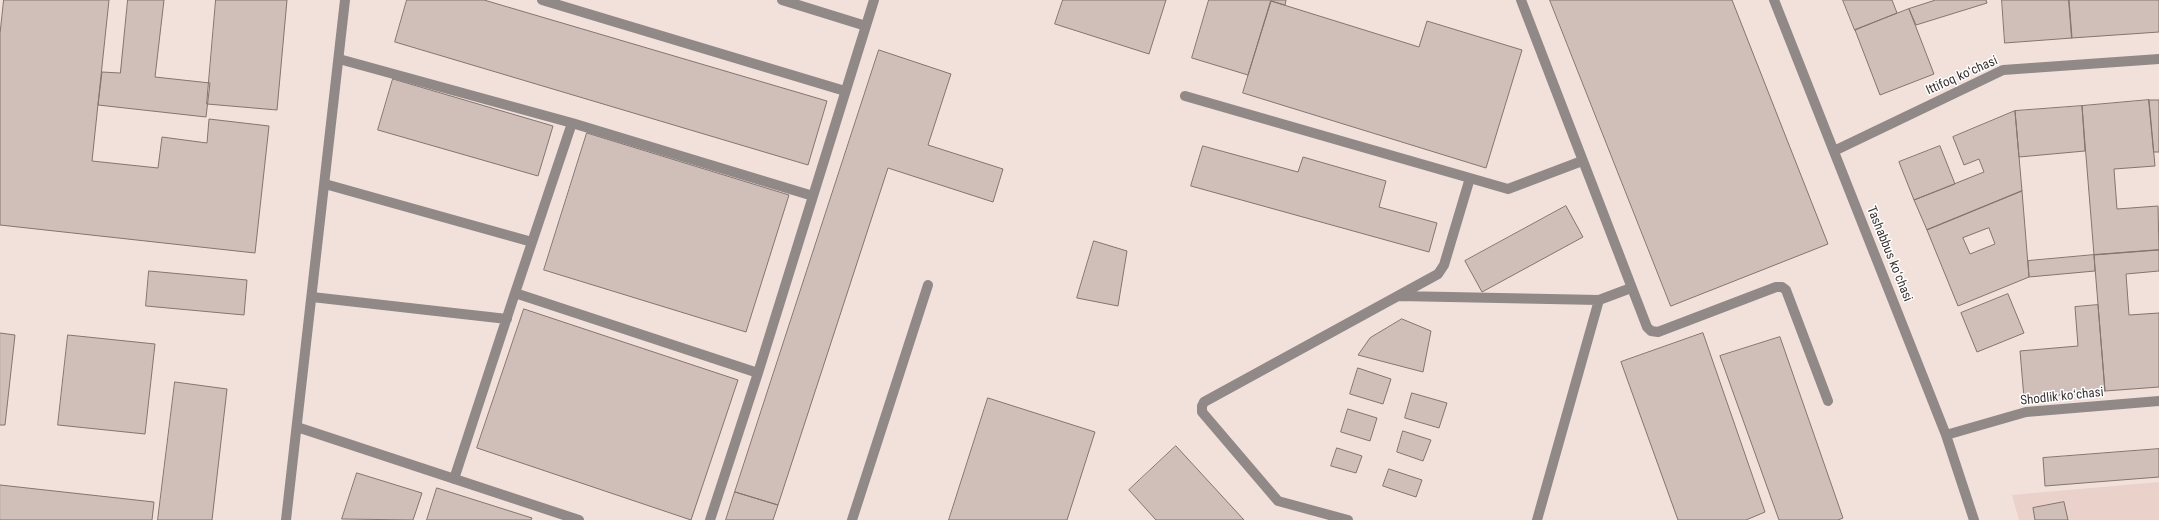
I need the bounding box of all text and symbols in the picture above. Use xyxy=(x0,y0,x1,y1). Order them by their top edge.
street label: Ittifoq koʻchasi xyxy=(1924,53,2000,99)
street label: Tashabbus koʻchasi xyxy=(1863,204,1915,304)
street label: Shodlik koʻchasi xyxy=(2020,385,2104,409)

